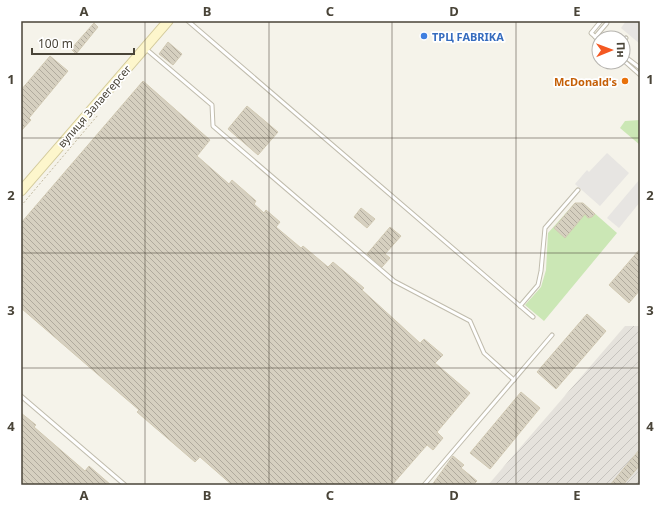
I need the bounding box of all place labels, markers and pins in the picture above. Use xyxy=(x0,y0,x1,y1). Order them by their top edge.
place label: ТРЦ FABRIKA xyxy=(432,29,504,44)
marker: ТРЦ FABRIKA xyxy=(419,31,429,41)
place label: McDonald's xyxy=(554,74,617,89)
marker: McDonald's xyxy=(620,76,630,86)

